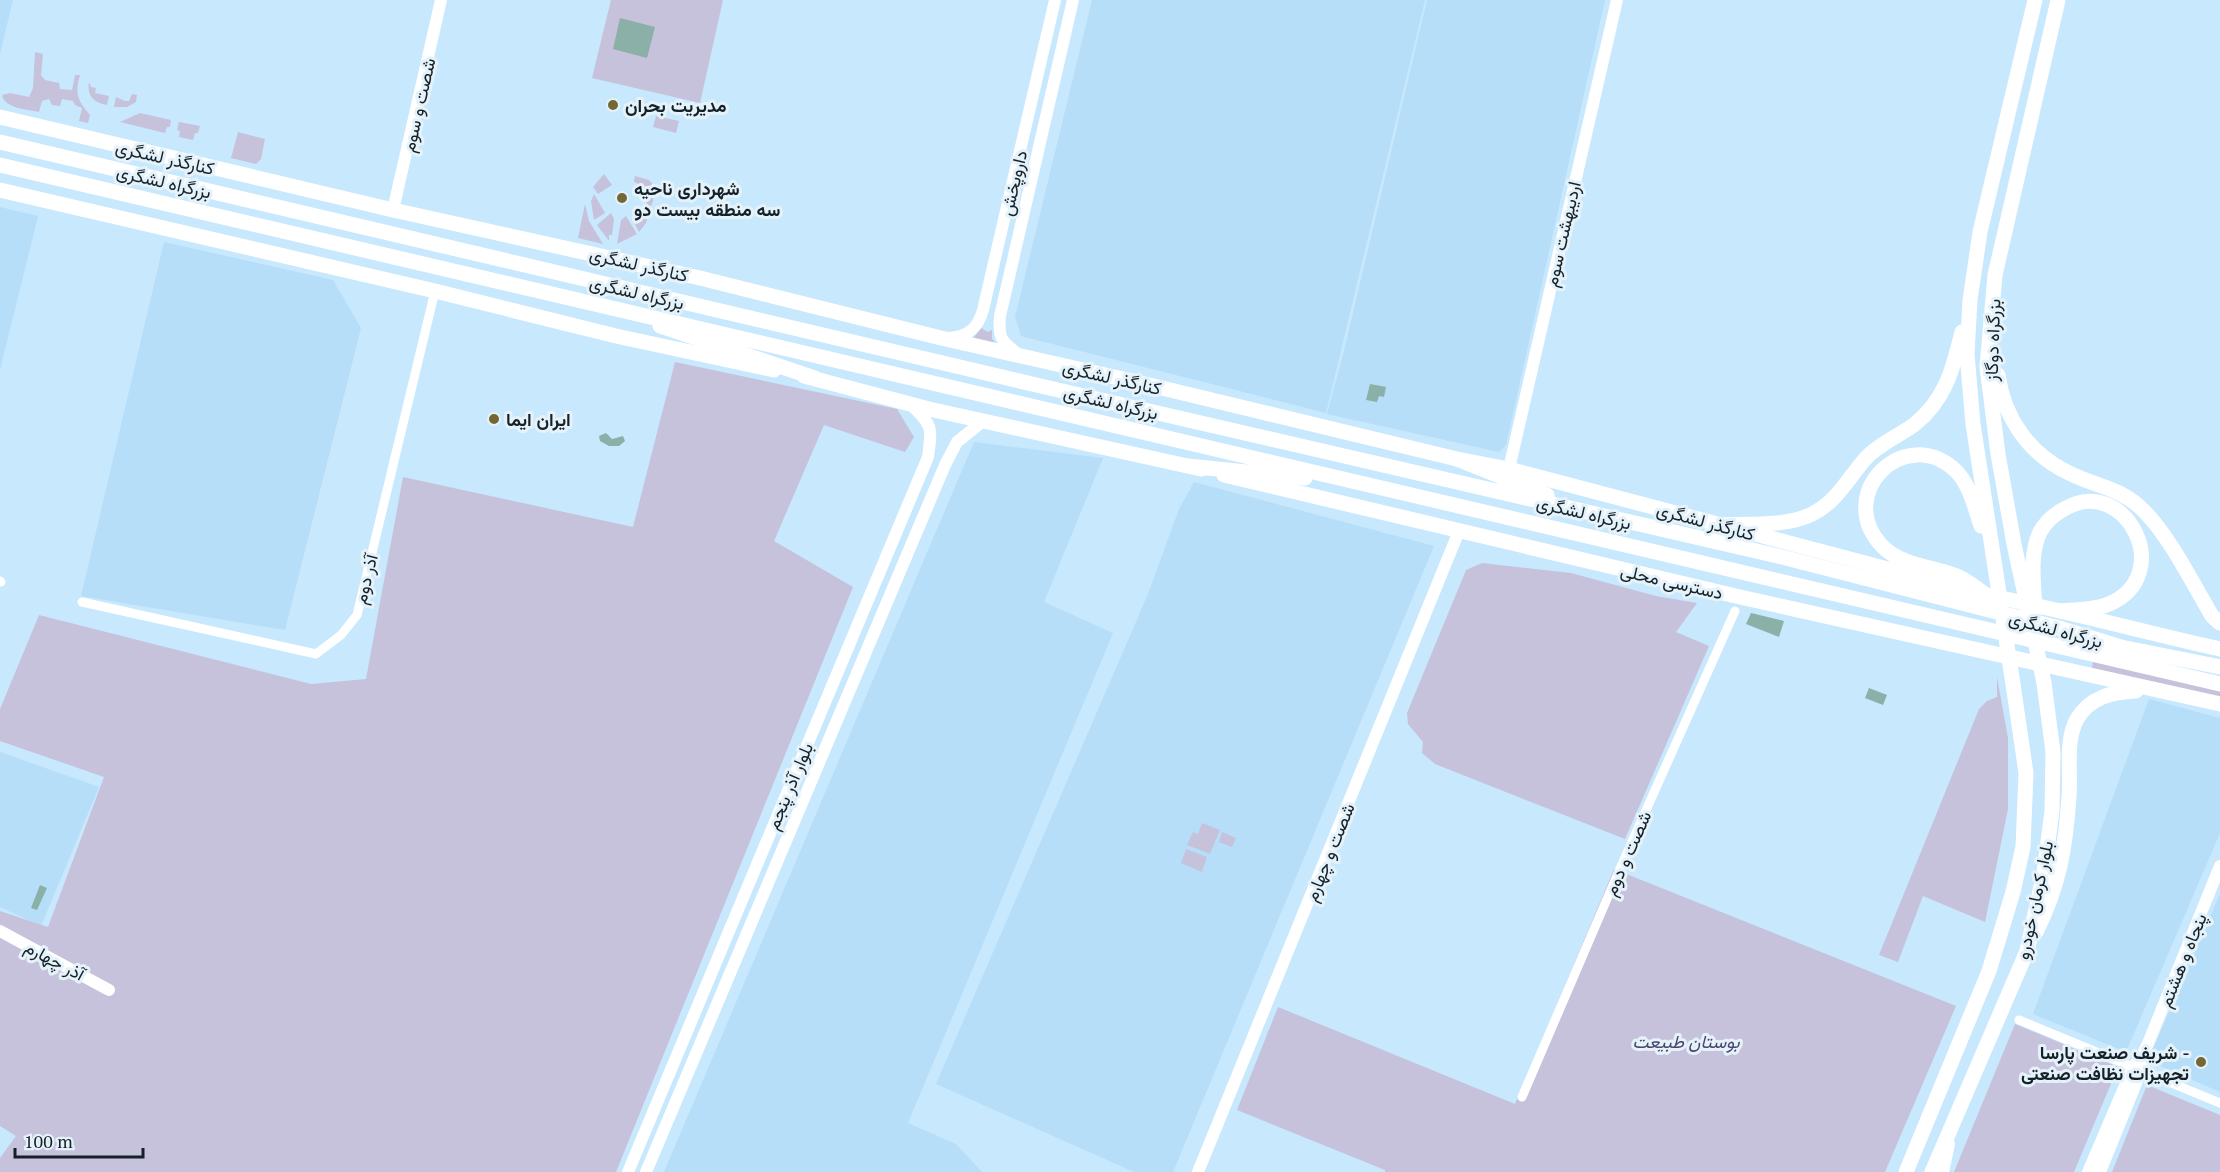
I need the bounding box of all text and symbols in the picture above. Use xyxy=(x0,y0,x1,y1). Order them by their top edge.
street label: شصت و سوم xyxy=(396,56,441,155)
place label: مدیریت بحران xyxy=(625,93,727,117)
marker: مدیریت بحران xyxy=(606,98,620,112)
street label: کنارگذر لشگری xyxy=(113,134,217,180)
street label: داروپخش xyxy=(994,148,1033,218)
street label: بزرگراه لشگری xyxy=(114,158,214,204)
place label: شهرداری ناحیه سه منطقه بیست دو xyxy=(634,176,780,221)
street label: اردیبهشت سوم xyxy=(1538,179,1587,289)
marker: شهرداری ناحیه سه منطقه بیست دو xyxy=(615,191,629,205)
street label: کنارگذر لشگری xyxy=(587,241,691,287)
street label: بزرگراه لشگری xyxy=(587,269,687,315)
street label: بزرگراه دوگاز xyxy=(1979,298,2005,383)
street label: کنارگذر لشگری xyxy=(1060,354,1164,400)
street label: بزرگراه لشگری xyxy=(1061,379,1161,425)
place label: ایران ایما xyxy=(506,407,571,431)
marker: ایران ایما xyxy=(487,412,501,426)
street label: بزرگراه لشگری xyxy=(1534,489,1634,535)
street label: کنارگذر لشگری xyxy=(1654,496,1758,546)
street label: آذر دوم xyxy=(347,550,384,607)
street label: دسترسی محلی xyxy=(1618,558,1726,604)
street label: بزرگراه لشگری xyxy=(2006,605,2106,653)
street label: بلوار آذر پنجم xyxy=(760,739,819,834)
street label: شصت و چهارم xyxy=(1298,799,1361,905)
street label: شصت و دوم xyxy=(1598,807,1657,900)
street label: بلوار کرمان خودرو xyxy=(2010,838,2058,962)
street label: پنجاه و هشتم xyxy=(2152,909,2213,1011)
street label: آذر چهارم xyxy=(20,934,91,987)
park label: بوستان طبیعت xyxy=(1632,1029,1740,1053)
place label: شریف صنعت پارسا - تجهیزات نظافت صنعتی xyxy=(2021,1040,2189,1085)
marker: شریف صنعت پارسا - تجهیزات نظافت صنعتی xyxy=(2194,1055,2208,1069)
scale bar xyxy=(15,1121,142,1159)
text: 100 m xyxy=(24,1129,73,1153)

